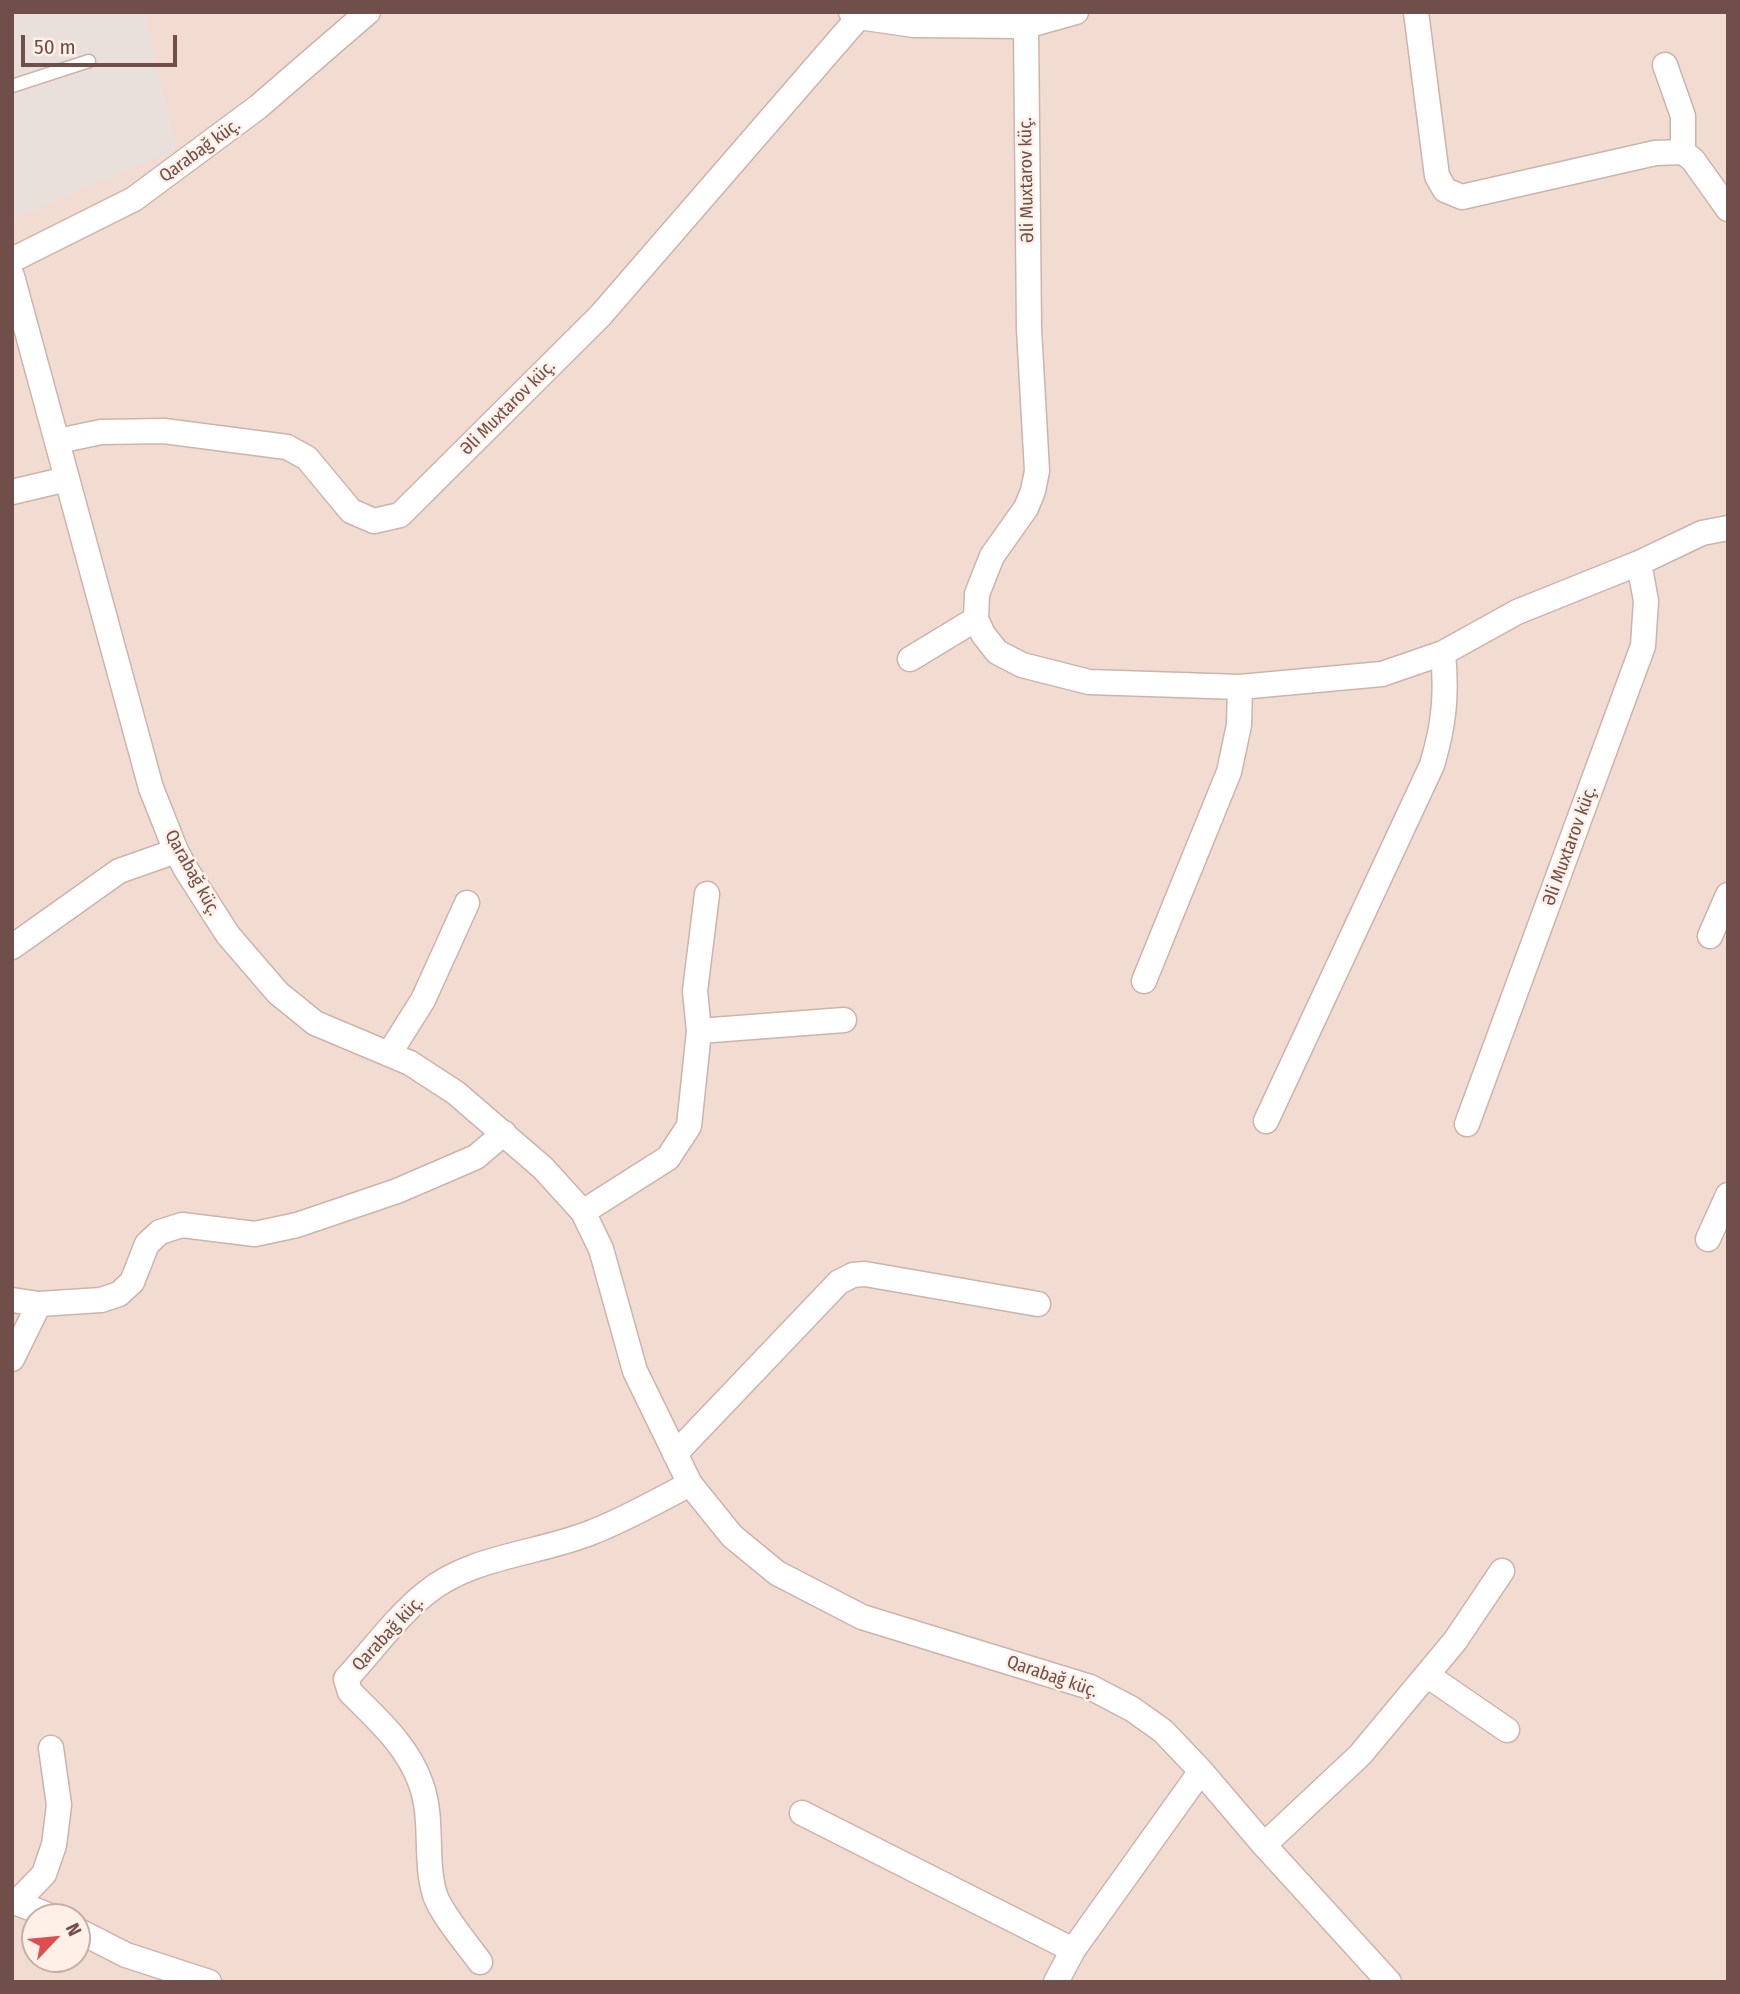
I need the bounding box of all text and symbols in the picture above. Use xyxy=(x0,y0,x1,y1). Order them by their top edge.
scale bar xyxy=(24,21,180,65)
text: 50 m xyxy=(34,34,76,60)
street label: Qarabağ küç. xyxy=(155,114,245,188)
street label: Əli Muxtarov küç. xyxy=(1015,117,1039,243)
street label: Əli Muxtarov küç. xyxy=(456,356,560,460)
street label: Əli Muxtarov küç. xyxy=(1538,783,1602,909)
street label: Qarabağ küç. xyxy=(160,826,224,920)
street label: Qarabağ küç. xyxy=(348,1592,428,1676)
street label: Qarabağ küç. xyxy=(1004,1651,1100,1703)
north arrow xyxy=(21,1903,91,1973)
text: N xyxy=(61,1919,86,1940)

